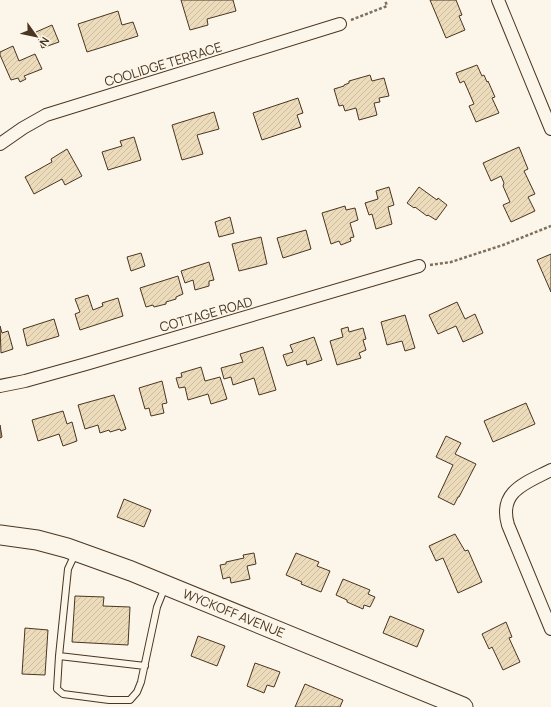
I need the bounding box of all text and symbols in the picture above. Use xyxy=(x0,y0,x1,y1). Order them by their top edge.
north arrow xyxy=(16,16,56,56)
text: N xyxy=(36,34,53,49)
street label: COOLIDGE TERRACE xyxy=(102,38,224,90)
street label: COTTAGE ROAD xyxy=(157,292,255,336)
street label: WYCKOFF AVENUE xyxy=(180,584,288,642)

